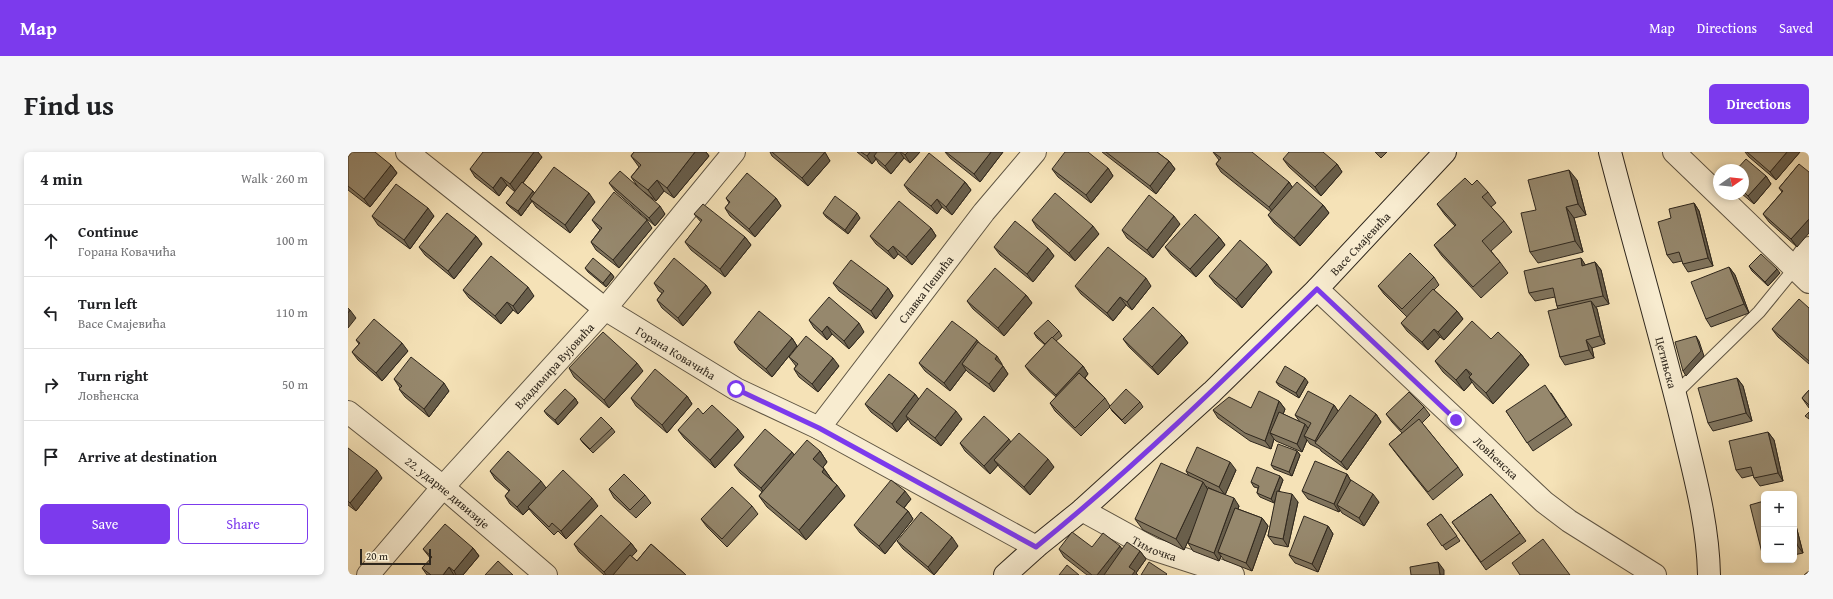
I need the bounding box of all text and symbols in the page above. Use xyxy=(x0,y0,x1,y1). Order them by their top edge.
text: Map xyxy=(20,14,57,42)
text: Map xyxy=(1649,18,1675,38)
text: Directions xyxy=(1697,18,1757,38)
text: Saved xyxy=(1779,18,1813,38)
text: Find us xyxy=(24,84,114,125)
button: Directions xyxy=(1709,84,1809,124)
north arrow xyxy=(1713,164,1749,200)
text: 4 min xyxy=(40,166,82,191)
text: Walk · 260 m xyxy=(241,169,308,188)
street label: Васе Смајевића xyxy=(1326,208,1394,279)
text: Continue xyxy=(78,221,139,242)
icon: ahead xyxy=(40,230,62,252)
text: 100 m xyxy=(276,231,308,250)
text: Горана Ковачића xyxy=(78,242,176,261)
street label: Славка Пешића xyxy=(894,251,957,326)
text: Turn left xyxy=(78,293,137,314)
icon: left xyxy=(40,302,62,324)
text: 110 m xyxy=(276,303,308,322)
text: Васе Смајевића xyxy=(78,314,166,333)
street label: Владимира Вујовића xyxy=(510,318,598,412)
street label: Горана Ковачића xyxy=(633,322,719,383)
street label: Цетињска xyxy=(1652,335,1682,390)
text: Turn right xyxy=(78,365,149,386)
icon: right xyxy=(40,374,62,396)
text: 50 m xyxy=(282,375,308,394)
route start xyxy=(727,380,745,398)
text: Ловћенска xyxy=(78,386,139,405)
route end xyxy=(1447,411,1465,429)
street label: Ловћенска xyxy=(1470,432,1523,483)
icon: arrive xyxy=(40,446,62,468)
text: Arrive at destination xyxy=(78,446,217,467)
street label: 22. ударне дивизије xyxy=(402,452,494,532)
map controls xyxy=(1761,491,1797,563)
button: + xyxy=(1761,491,1797,527)
button: Save xyxy=(40,504,170,544)
button: Share xyxy=(178,504,308,544)
button: − xyxy=(1761,527,1797,563)
street label: Тимочка xyxy=(1129,531,1179,565)
scale bar xyxy=(360,547,431,566)
text: 20 m xyxy=(366,548,388,564)

